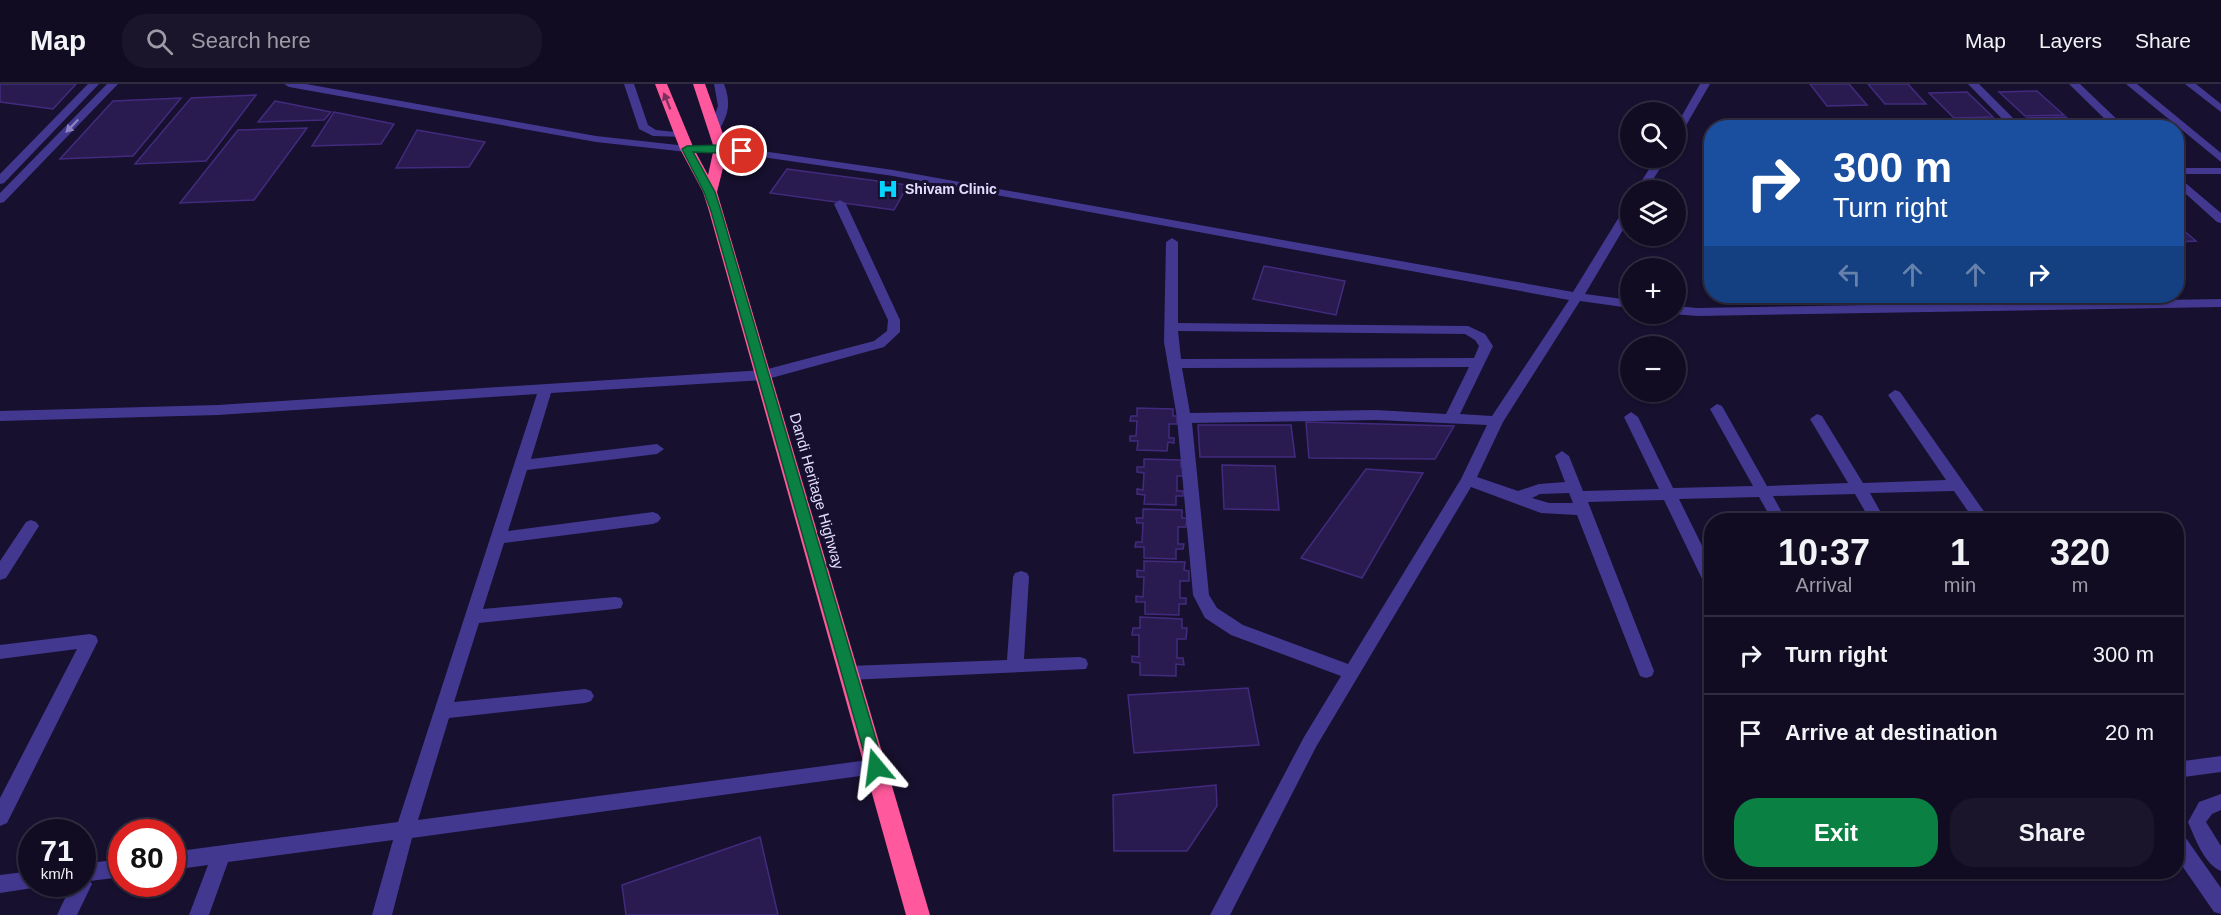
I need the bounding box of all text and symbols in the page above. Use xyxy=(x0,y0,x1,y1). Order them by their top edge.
search box xyxy=(122,14,542,68)
text: Map xyxy=(30,25,86,56)
icon: search xyxy=(143,25,176,58)
text: Search here xyxy=(191,28,311,53)
text: Map xyxy=(1965,29,2006,52)
text: Layers xyxy=(2039,29,2102,52)
text: Share xyxy=(2135,29,2191,52)
one-way arrow xyxy=(662,92,671,110)
map controls xyxy=(1620,102,1686,402)
button: search xyxy=(1620,102,1686,168)
one-way arrow xyxy=(65,118,79,133)
pin xyxy=(716,125,767,176)
icon: arrive xyxy=(725,134,758,167)
icon: right xyxy=(1734,144,1812,222)
text: 300 m xyxy=(1833,144,1952,191)
hospital icon: Shivam Clinic xyxy=(876,177,900,201)
button: layers xyxy=(1620,180,1686,246)
place label: Shivam Clinic xyxy=(905,181,997,197)
text: Turn right xyxy=(1833,193,1948,223)
button: + xyxy=(1620,258,1686,324)
icon: left xyxy=(1833,258,1866,291)
icon: ahead xyxy=(1896,258,1929,291)
icon: ahead xyxy=(1959,258,1992,291)
icon: right xyxy=(2022,258,2055,291)
button: − xyxy=(1620,336,1686,402)
street label: Dandi Heritage Highway xyxy=(787,411,848,572)
text: 10:37 xyxy=(1778,532,1870,573)
text: 1 xyxy=(1950,532,1970,573)
text: 320 xyxy=(2050,532,2110,573)
text: Arrival xyxy=(1796,574,1852,596)
text: min xyxy=(1944,574,1976,596)
text: m xyxy=(2072,574,2088,596)
icon: right xyxy=(1734,639,1767,672)
text: Turn right xyxy=(1785,642,1887,667)
text: 300 m xyxy=(2093,642,2154,667)
icon: arrive xyxy=(1734,717,1767,750)
text: Arrive at destination xyxy=(1785,720,1998,745)
text: 20 m xyxy=(2105,720,2154,745)
position arrow xyxy=(844,735,908,799)
button: Exit xyxy=(1734,798,1938,867)
button: Share xyxy=(1950,798,2154,867)
speed limit sign: 80 xyxy=(108,819,186,897)
text: 71 xyxy=(40,834,74,867)
text: km/h xyxy=(41,865,73,882)

